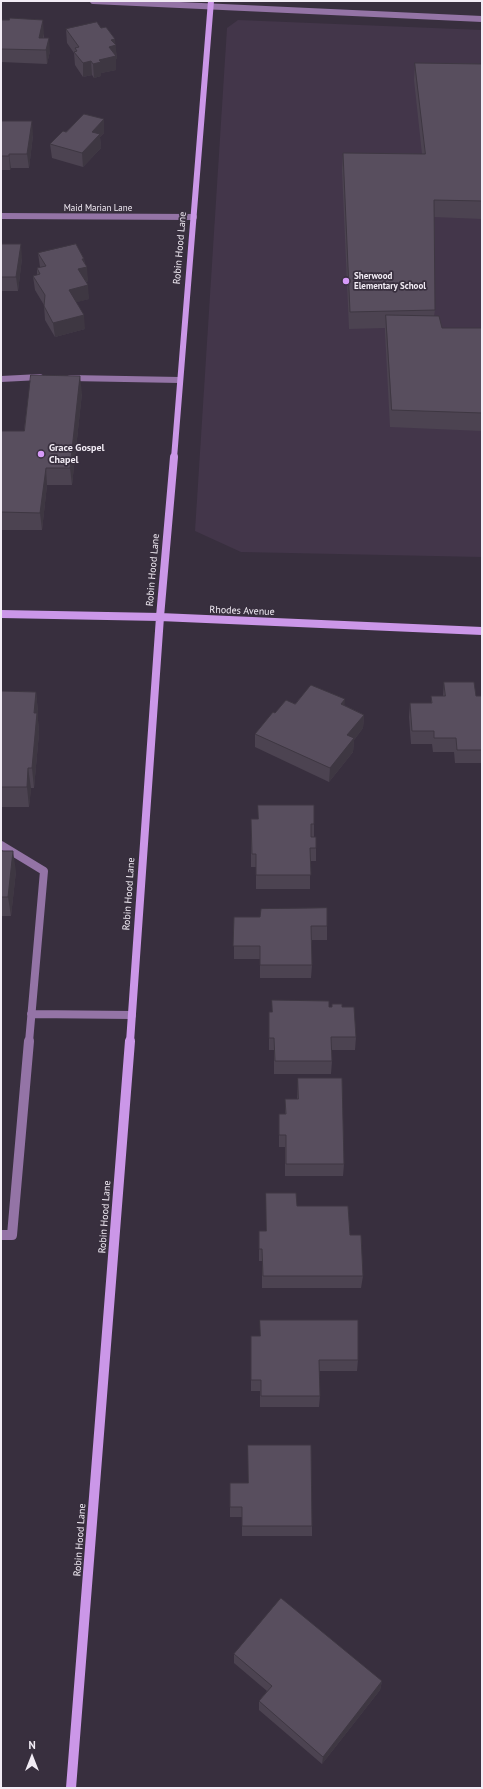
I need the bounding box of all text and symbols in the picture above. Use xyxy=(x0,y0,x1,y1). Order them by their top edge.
street label: Maid Marian Lane xyxy=(64,203,132,213)
street label: Robin Hood Lane xyxy=(171,211,189,285)
place label: Sherwood Elementary School xyxy=(354,271,426,292)
marker: Sherwood Elementary School xyxy=(341,276,351,286)
place label: Grace Gospel Chapel xyxy=(49,442,104,466)
marker: Grace Gospel Chapel xyxy=(36,449,46,459)
street label: Robin Hood Lane xyxy=(144,533,162,607)
street label: Rhodes Avenue xyxy=(209,604,275,618)
street label: Robin Hood Lane xyxy=(120,857,138,931)
street label: Robin Hood Lane xyxy=(96,1180,114,1254)
street label: Robin Hood Lane xyxy=(71,1503,89,1577)
north arrow xyxy=(12,1737,52,1777)
text: N xyxy=(28,1738,36,1752)

